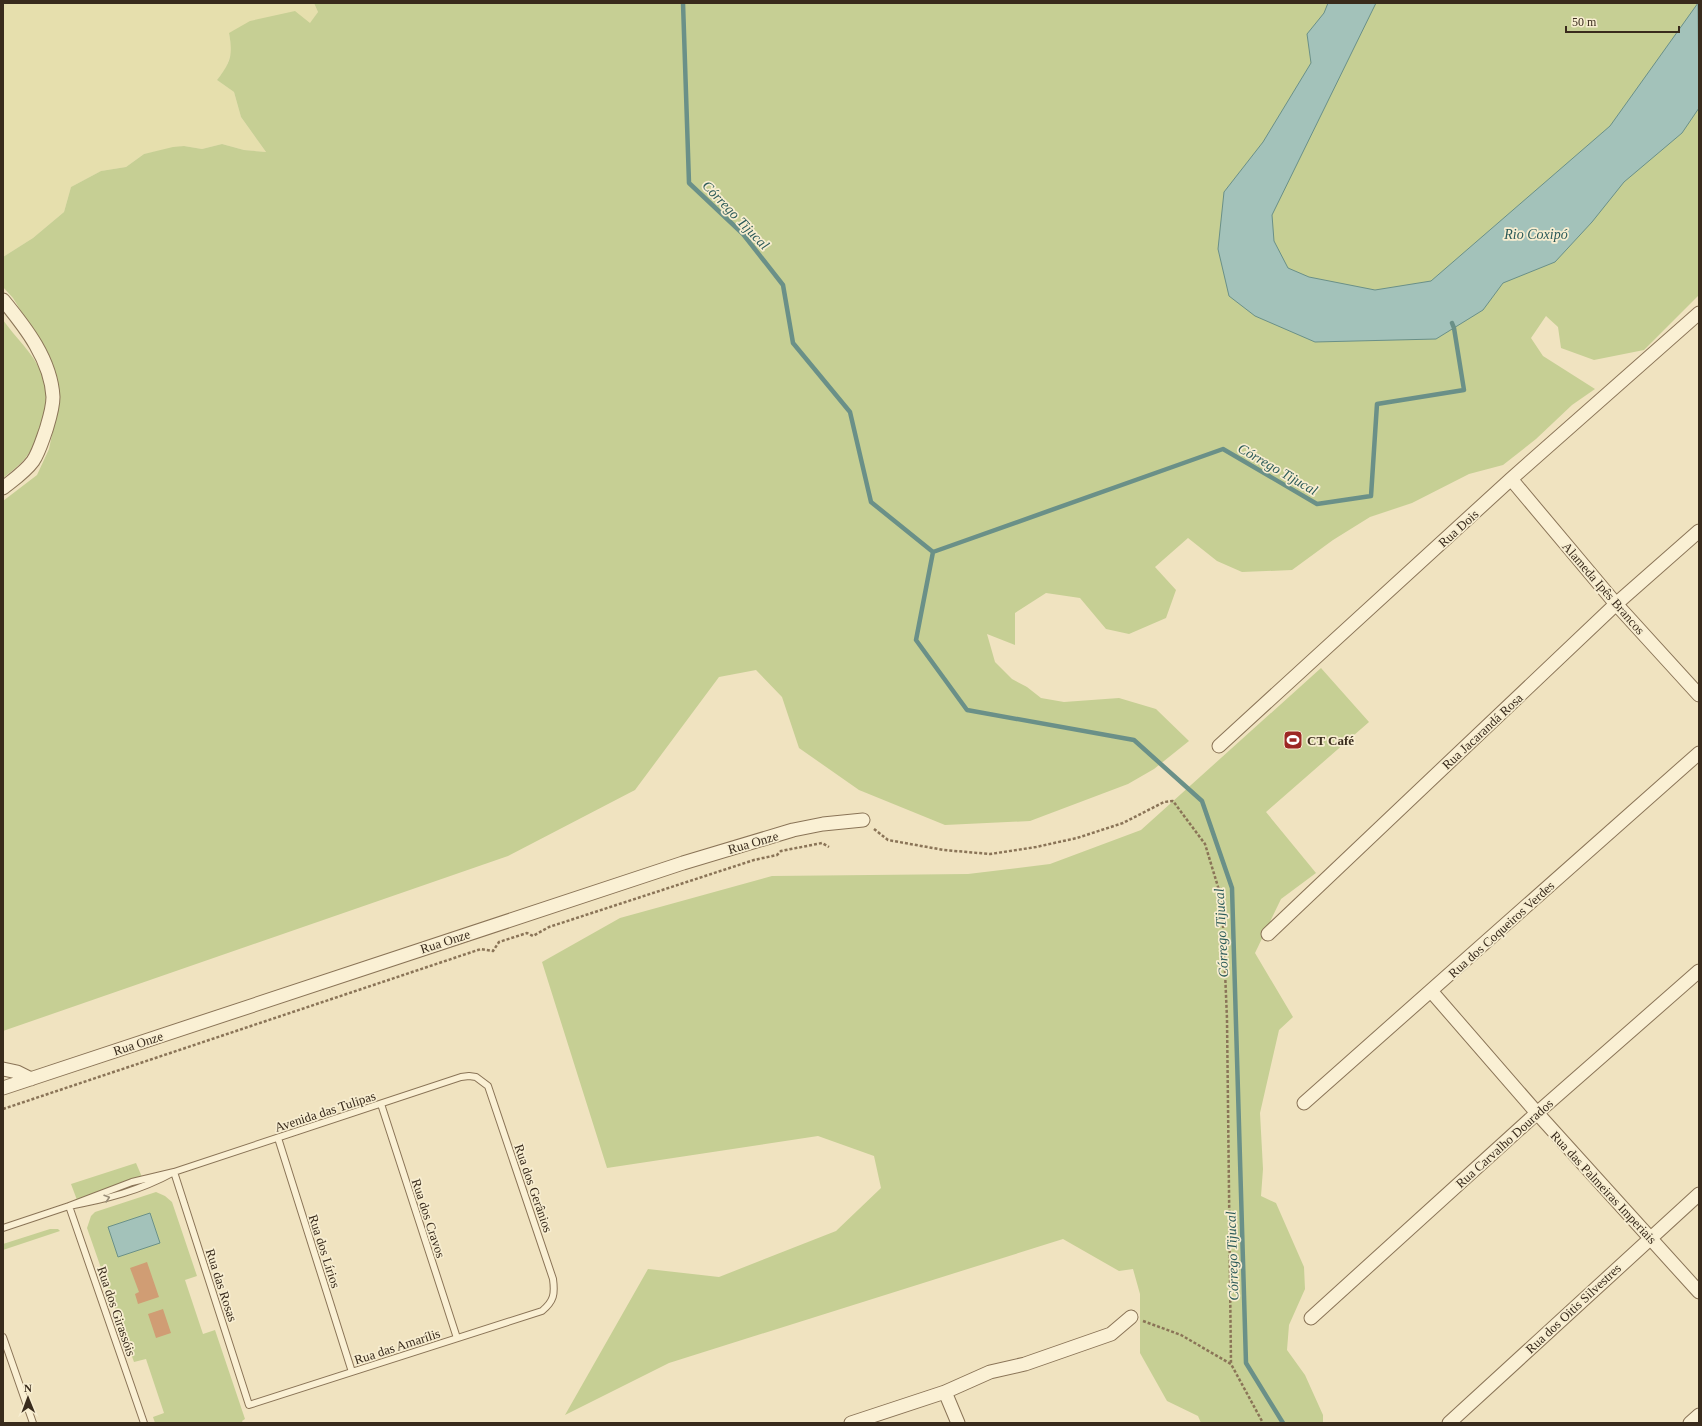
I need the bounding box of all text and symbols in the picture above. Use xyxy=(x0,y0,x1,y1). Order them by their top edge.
scale bar xyxy=(1566,8,1679,34)
text: 50 m xyxy=(1572,15,1597,29)
water label: Córrego Tijucal xyxy=(699,178,772,253)
water label: Rio Coxipó xyxy=(1503,227,1568,242)
water label: Córrego Tijucal xyxy=(1235,441,1320,498)
street label: Rua Dois xyxy=(1435,506,1481,550)
street label: Alameda Ipês Brancos xyxy=(1559,539,1648,638)
street label: Rua Jacarandá Rosa xyxy=(1439,690,1526,773)
sports icon: CT Café xyxy=(1282,729,1304,751)
place label: CT Café xyxy=(1307,733,1354,748)
street label: Rua Onze xyxy=(726,828,780,857)
street label: Rua dos Coqueiros Verdes xyxy=(1445,878,1557,981)
water label: Córrego Tijucal xyxy=(1212,888,1231,978)
street label: Rua Onze xyxy=(418,926,472,957)
street label: Rua Onze xyxy=(111,1028,165,1059)
street label: Avenida das Tulipas xyxy=(273,1088,378,1135)
street label: Rua Carvalho Dourados xyxy=(1453,1096,1556,1191)
street label: Rua das Palmeiras Imperiais xyxy=(1548,1128,1660,1247)
street label: Rua dos Gerânios xyxy=(511,1142,556,1234)
street label: Rua dos Cravos xyxy=(409,1177,448,1260)
one-way arrow xyxy=(103,1194,110,1203)
water label: Córrego Tijucal xyxy=(1223,1211,1242,1301)
street label: Rua dos Lírios xyxy=(306,1212,343,1290)
street label: Rua das Rosas xyxy=(203,1247,240,1324)
street label: Rua dos Oitis Silvestres xyxy=(1523,1260,1624,1356)
street label: Rua dos Girassóis xyxy=(94,1264,139,1358)
street label: Rua das Amarílis xyxy=(352,1326,442,1367)
north arrow xyxy=(8,1378,48,1418)
text: N xyxy=(24,1382,32,1394)

